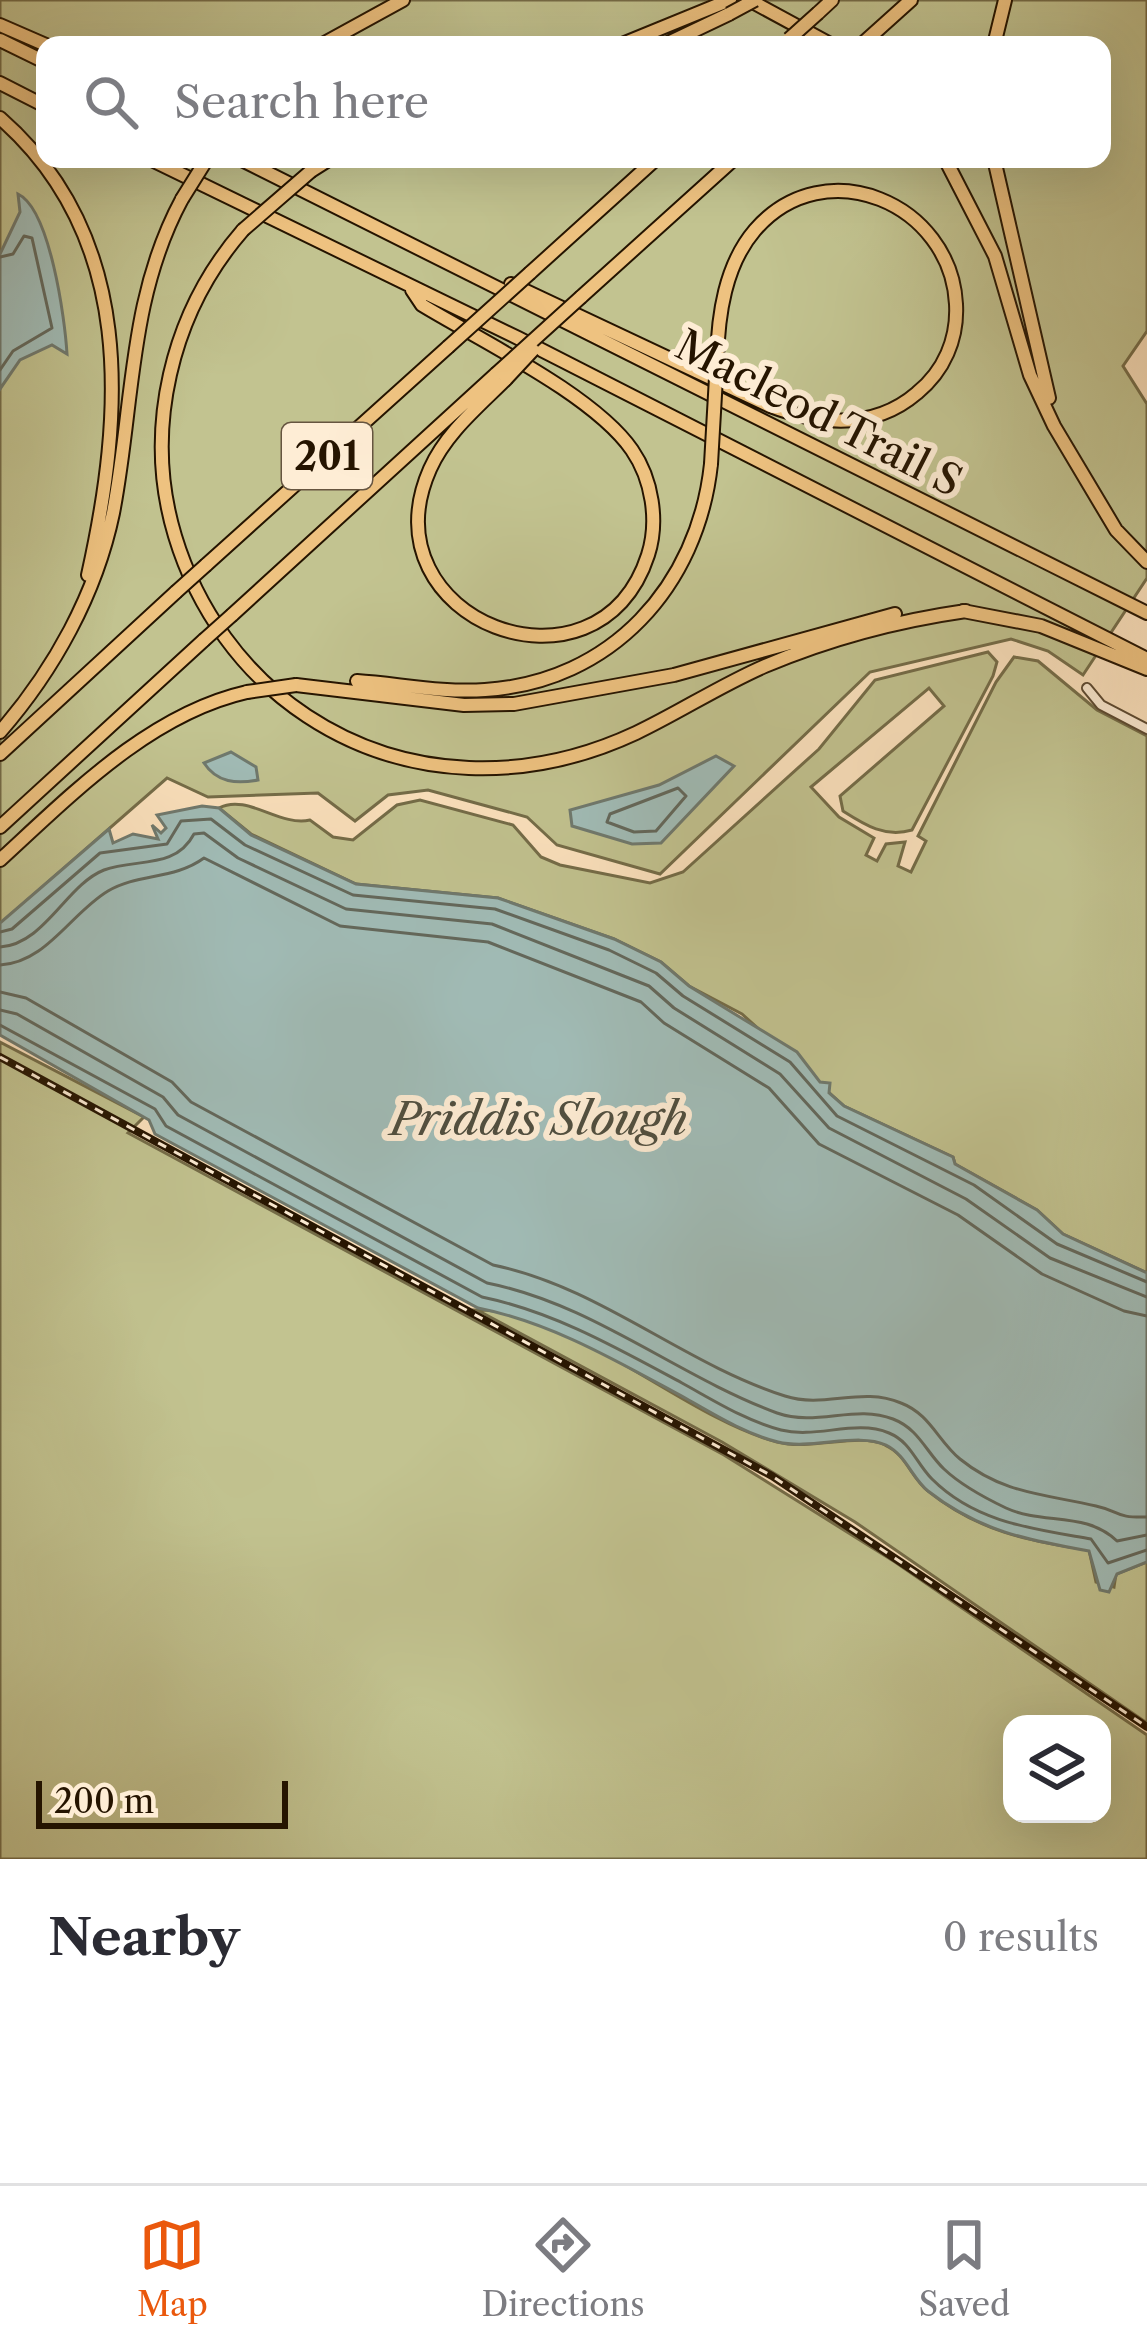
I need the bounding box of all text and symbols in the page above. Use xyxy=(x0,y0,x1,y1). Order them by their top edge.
search box xyxy=(36,36,1111,168)
icon: search xyxy=(78,69,144,135)
text: Search here xyxy=(174,74,429,130)
street label: Macleod Trail S xyxy=(667,319,971,507)
road number: 201 xyxy=(282,423,372,489)
water label: Priddis Slough xyxy=(387,1091,688,1147)
map controls xyxy=(1003,1715,1111,1823)
button: layers xyxy=(1003,1715,1111,1823)
scale bar xyxy=(36,1775,288,1828)
text: 200 m xyxy=(54,1781,154,1822)
text: Nearby xyxy=(48,1906,240,1968)
text: 0 results xyxy=(943,1913,1099,1961)
tab: Map xyxy=(137,2212,208,2325)
tab: Directions xyxy=(482,2212,645,2325)
tab: Saved xyxy=(918,2212,1010,2325)

